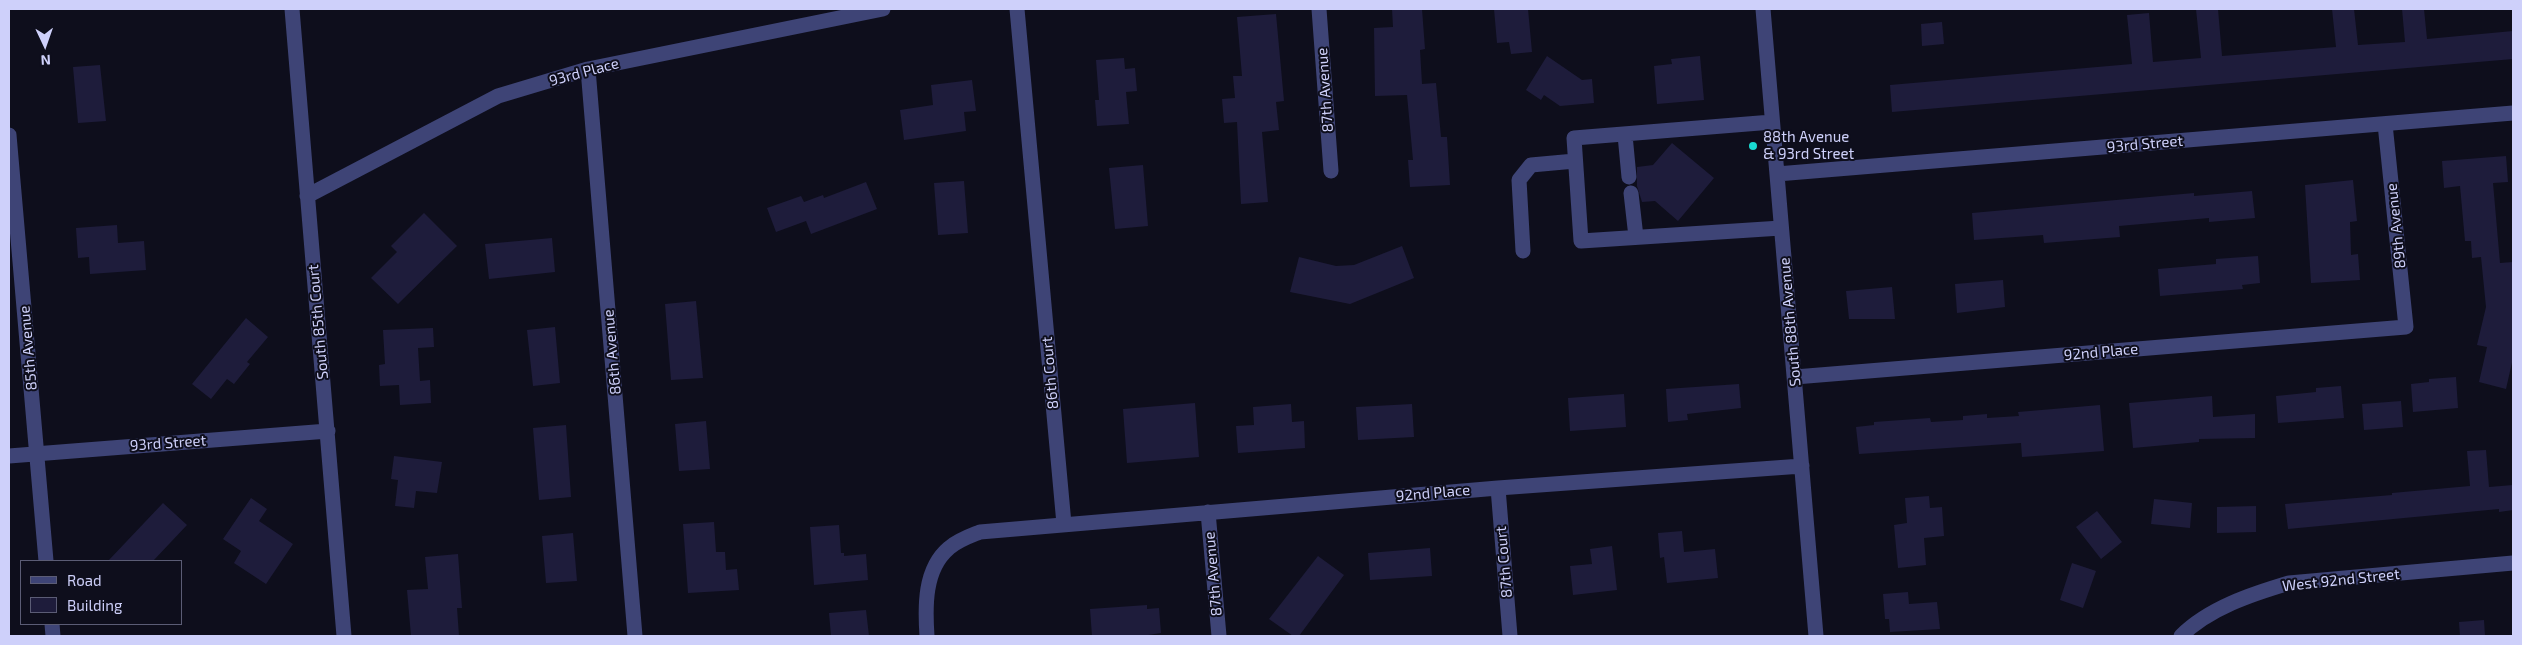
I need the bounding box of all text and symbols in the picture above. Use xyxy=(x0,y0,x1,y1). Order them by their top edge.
north arrow xyxy=(20,20,70,70)
street label: 87th Avenue xyxy=(1313,47,1337,133)
text: N xyxy=(40,52,51,69)
street label: 93rd Place xyxy=(547,54,621,90)
place label: 88th Avenue & 93rd Street xyxy=(1763,128,1854,163)
street label: 93rd Street xyxy=(2106,132,2184,156)
marker: 88th Avenue & 93rd Street xyxy=(1747,140,1759,152)
street label: 89th Avenue xyxy=(2383,182,2409,270)
street label: South 88th Avenue xyxy=(1775,257,1805,387)
street label: South 85th Court xyxy=(304,264,332,380)
street label: 85th Avenue xyxy=(15,305,41,391)
street label: 86th Avenue xyxy=(599,309,625,395)
street label: 86th Court xyxy=(1038,336,1062,410)
street label: 92nd Place xyxy=(2063,340,2139,364)
street label: 93rd Street xyxy=(129,431,207,455)
street label: 92nd Place xyxy=(1395,481,1471,505)
street label: 87th Court xyxy=(1492,525,1516,599)
street label: 87th Avenue xyxy=(1200,531,1226,617)
legend xyxy=(20,560,182,625)
street label: West 92nd Street xyxy=(2281,565,2401,595)
text: Road xyxy=(67,571,102,589)
text: Building xyxy=(67,596,122,614)

